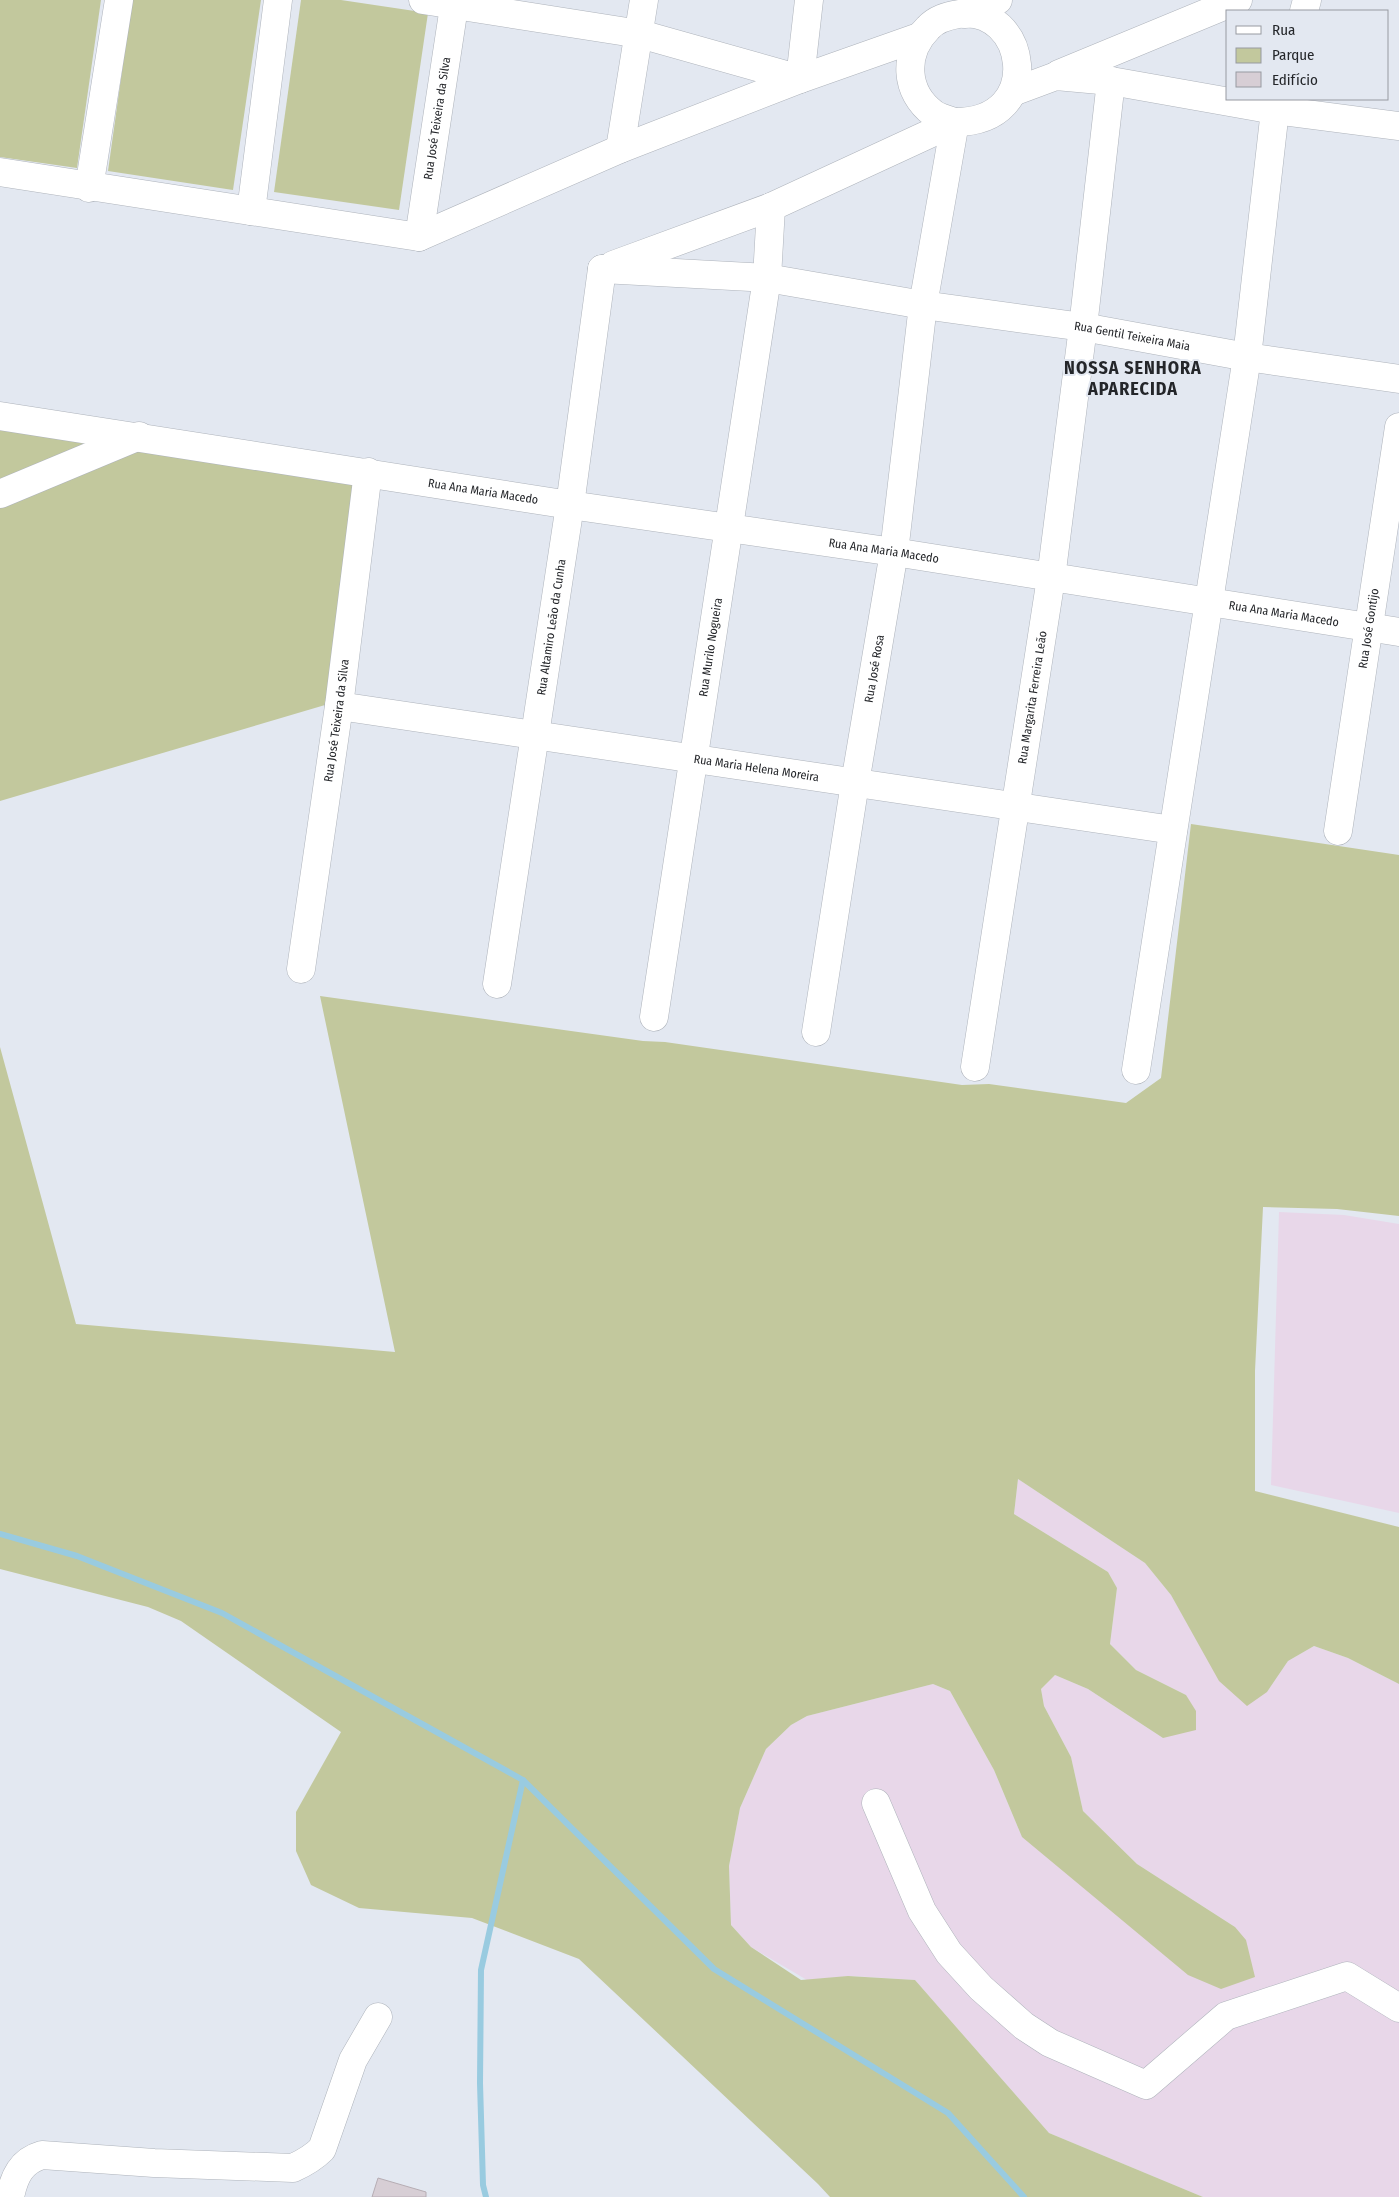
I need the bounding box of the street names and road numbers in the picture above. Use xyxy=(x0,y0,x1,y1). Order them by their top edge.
street label: Rua José Teixeira da Silva xyxy=(421,56,453,181)
street label: Rua Gentil Teixeira Maia xyxy=(1073,319,1191,353)
street label: Rua Ana Maria Macedo xyxy=(427,476,539,507)
street label: Rua Ana Maria Macedo xyxy=(828,536,940,566)
street label: Rua Altamiro Leão da Cunha xyxy=(534,558,569,696)
street label: Rua José Gontijo xyxy=(1356,587,1382,669)
street label: Rua Murilo Nogueira xyxy=(696,597,725,698)
street label: Rua Ana Maria Macedo xyxy=(1228,598,1340,629)
street label: Rua Margarita Ferreira Leão xyxy=(1015,630,1050,765)
street label: Rua José Rosa xyxy=(862,634,887,704)
street label: Rua José Teixeira da Silva xyxy=(321,658,352,783)
street label: Rua Maria Helena Moreira xyxy=(693,752,820,784)

